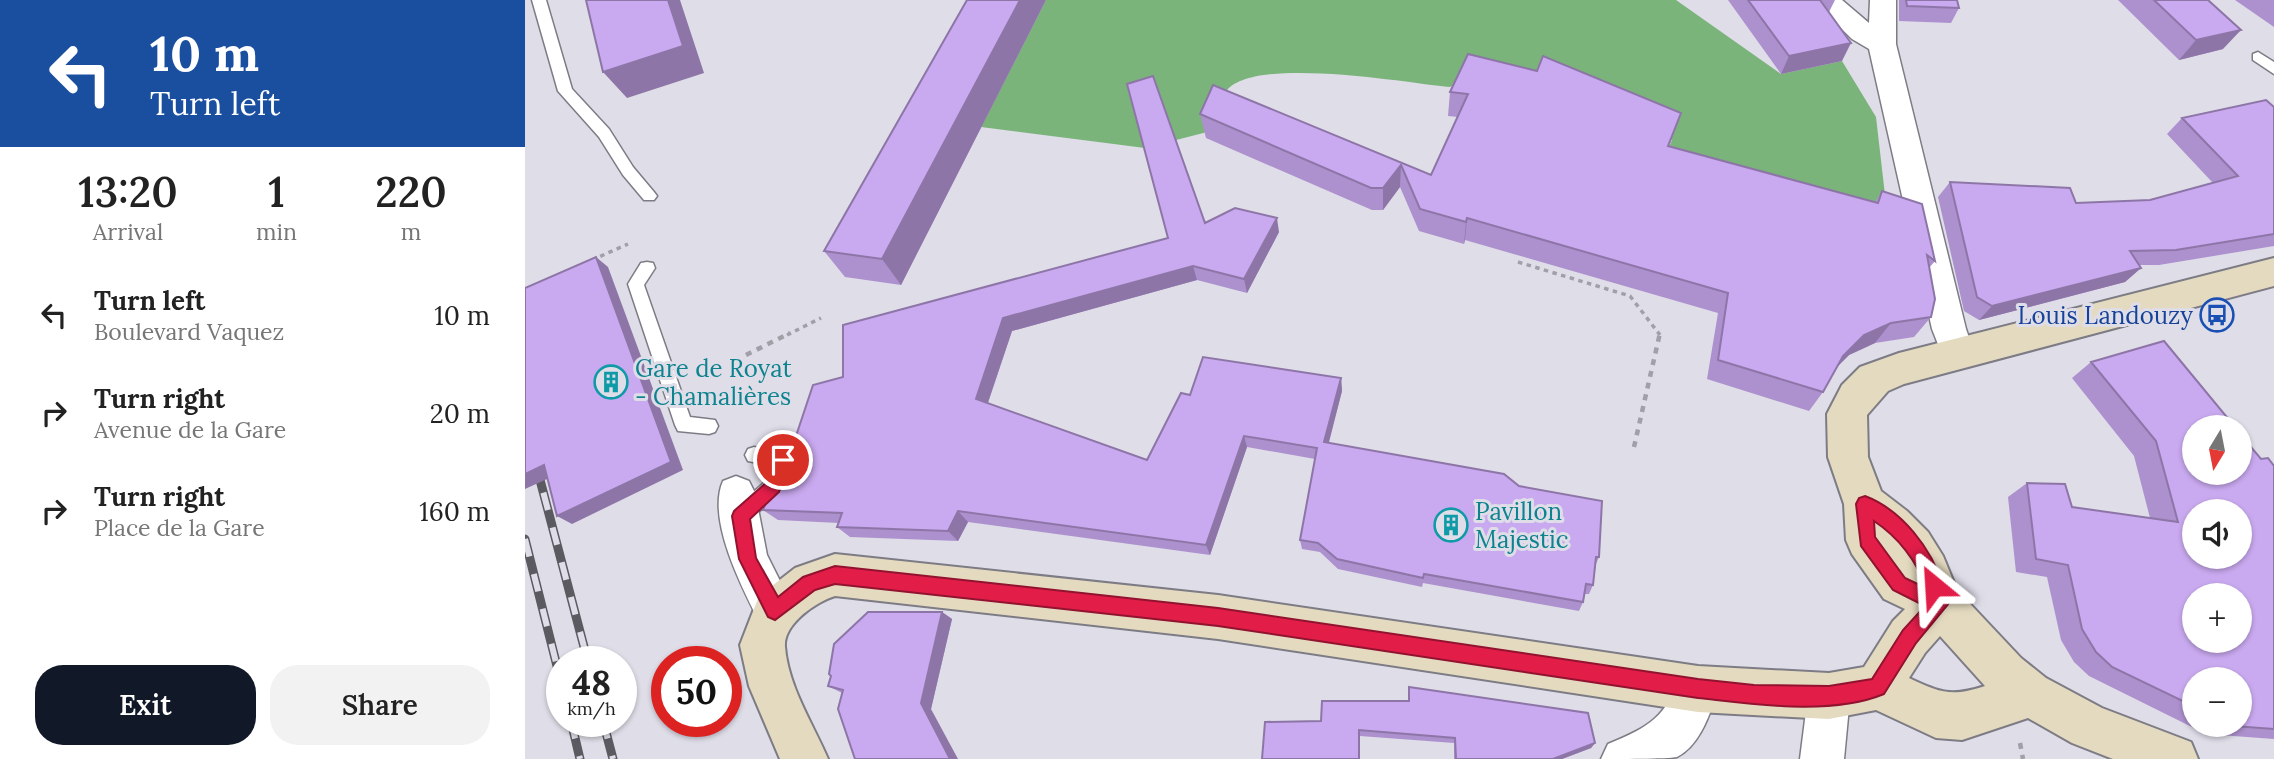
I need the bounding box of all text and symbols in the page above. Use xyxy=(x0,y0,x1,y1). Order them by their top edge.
text: 10 m xyxy=(150,22,259,84)
icon: left xyxy=(35,28,126,119)
text: Turn left xyxy=(150,83,280,124)
text: 13:20 xyxy=(78,165,178,219)
text: 1 xyxy=(268,165,285,219)
text: 220 xyxy=(375,165,447,219)
text: Arrival xyxy=(93,217,163,246)
text: min xyxy=(256,217,297,246)
text: m xyxy=(401,217,421,246)
text: Turn left xyxy=(94,284,205,317)
icon: left xyxy=(35,296,73,334)
bus stop icon: Louis Landouzy xyxy=(2198,296,2236,334)
text: 10 m xyxy=(434,299,490,332)
place label: Louis Landouzy xyxy=(2018,300,2193,331)
text: Boulevard Vaquez xyxy=(94,317,284,346)
place label: Gare de Royat - Chamalières xyxy=(635,353,793,412)
building icon: Gare de Royat - Chamalières xyxy=(592,363,630,401)
text: Turn right xyxy=(94,382,225,415)
icon: right xyxy=(35,394,73,432)
text: 20 m xyxy=(430,397,490,430)
text: Avenue de la Gare xyxy=(94,415,286,444)
north arrow xyxy=(2182,415,2252,485)
map controls xyxy=(2182,415,2252,737)
pin xyxy=(753,430,813,490)
icon: arrive xyxy=(764,441,802,479)
text: Turn right xyxy=(94,480,225,513)
icon: right xyxy=(35,492,73,530)
text: 160 m xyxy=(419,495,490,528)
place label: Pavillon Majestic xyxy=(1475,496,1569,555)
button: sound xyxy=(2182,499,2252,569)
building icon: Pavillon Majestic xyxy=(1432,506,1470,544)
text: Place de la Gare xyxy=(94,513,265,542)
position arrow xyxy=(1897,549,1971,623)
button: + xyxy=(2182,583,2252,653)
speed limit sign: 50 xyxy=(651,646,742,737)
text: 48 xyxy=(572,660,611,705)
button: Exit xyxy=(35,665,256,745)
button: Share xyxy=(270,665,490,745)
button: − xyxy=(2182,667,2252,737)
text: km/h xyxy=(567,697,616,720)

